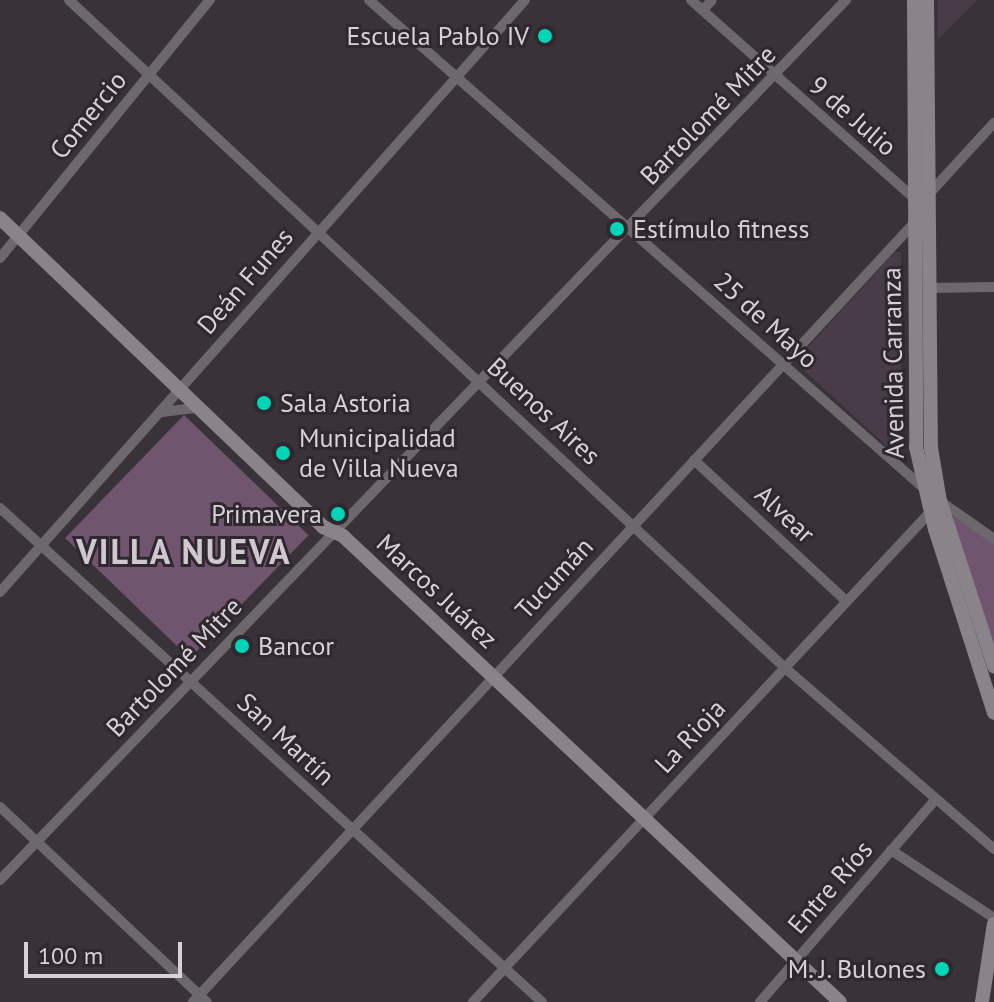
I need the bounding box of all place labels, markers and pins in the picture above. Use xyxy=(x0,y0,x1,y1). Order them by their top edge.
place label: Escuela Pablo IV xyxy=(346,20,529,52)
marker: Escuela Pablo IV xyxy=(536,27,554,45)
place label: Estímulo fitness xyxy=(633,213,809,245)
marker: Estímulo fitness xyxy=(608,220,626,238)
place label: Sala Astoria xyxy=(280,387,411,419)
marker: Sala Astoria xyxy=(255,394,273,412)
place label: Municipalidad de Villa Nueva xyxy=(299,422,459,484)
marker: Municipalidad de Villa Nueva xyxy=(274,444,292,462)
place label: Primavera xyxy=(211,498,322,530)
marker: Primavera xyxy=(329,505,347,523)
place label: Bancor xyxy=(258,630,334,662)
marker: Bancor xyxy=(233,637,251,655)
place label: M. J. Bulones xyxy=(784,953,926,985)
marker: M. J. Bulones xyxy=(933,960,951,978)

